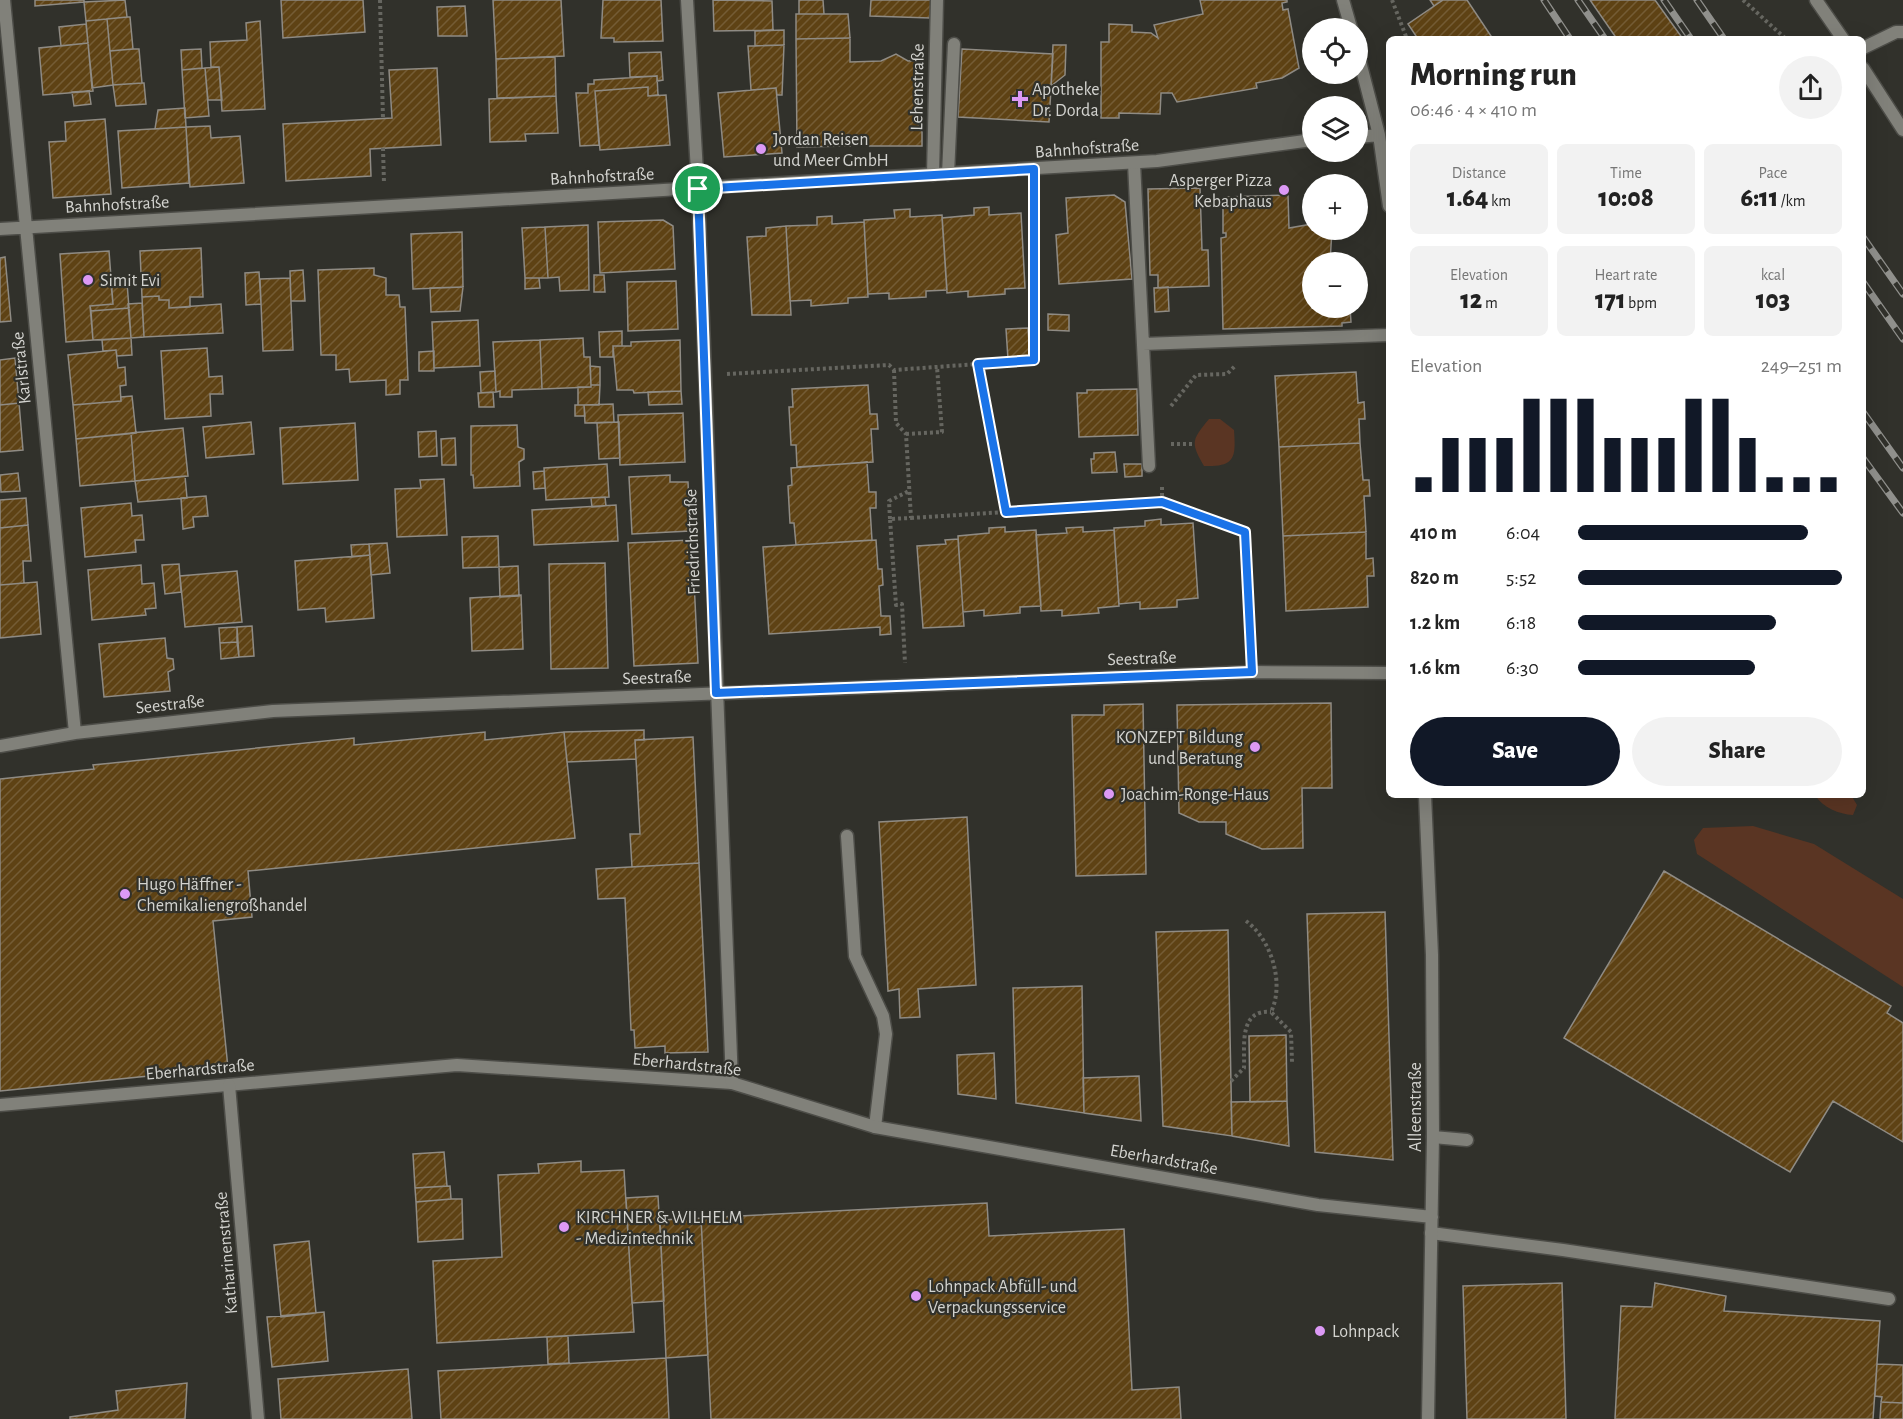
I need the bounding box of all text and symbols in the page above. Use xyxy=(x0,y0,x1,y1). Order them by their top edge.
map controls xyxy=(1302,18,1368,318)
button: locate xyxy=(1302,18,1368,84)
street label: Lehenstraße xyxy=(908,43,928,131)
button: share xyxy=(1779,56,1842,119)
text: Morning run xyxy=(1410,59,1577,92)
place label: Apotheke Dr. Dorda xyxy=(1032,81,1100,120)
marker: Apotheke Dr. Dorda xyxy=(1013,92,1027,106)
button: layers xyxy=(1302,96,1368,162)
text: 06:46 · 4 × 410 m xyxy=(1410,100,1537,120)
place label: Jordan Reisen und Meer GmbH xyxy=(773,131,889,170)
street label: Bahnhofstraße xyxy=(1034,136,1140,162)
marker: Jordan Reisen und Meer GmbH xyxy=(754,142,768,156)
pin xyxy=(672,163,723,214)
street label: Bahnhofstraße xyxy=(549,165,655,189)
text: Distance xyxy=(1452,165,1506,181)
text: Time xyxy=(1610,165,1642,181)
text: Pace xyxy=(1759,165,1787,181)
icon: arrive xyxy=(681,172,714,205)
place label: Asperger Pizza Kebaphaus xyxy=(1169,172,1272,211)
button: + xyxy=(1302,174,1368,240)
marker: Asperger Pizza Kebaphaus xyxy=(1277,183,1291,197)
text: 1.64 xyxy=(1447,185,1488,211)
text: 10:08 xyxy=(1598,185,1654,211)
text: 6:11 xyxy=(1740,185,1778,211)
street label: Bahnhofstraße xyxy=(64,193,170,217)
text: km xyxy=(1488,193,1511,209)
text: /km xyxy=(1778,193,1806,209)
button: − xyxy=(1302,252,1368,318)
text: Elevation xyxy=(1450,267,1508,283)
text: Heart rate xyxy=(1595,267,1657,283)
text: kcal xyxy=(1761,267,1785,283)
place label: Simit Evi xyxy=(100,272,160,290)
marker: Simit Evi xyxy=(81,273,95,287)
text: 12 xyxy=(1460,287,1482,313)
text: 171 xyxy=(1595,287,1625,313)
text: 103 xyxy=(1756,287,1790,313)
text: m xyxy=(1482,295,1498,311)
text: bpm xyxy=(1625,295,1657,311)
street label: Karlstraße xyxy=(9,331,35,405)
text: Elevation xyxy=(1410,356,1482,376)
text: 249–251 m xyxy=(1761,356,1842,376)
street label: Friedrichstraße xyxy=(682,489,704,595)
text: 410 m xyxy=(1410,523,1457,543)
text: 6:04 xyxy=(1506,523,1540,543)
text: 820 m xyxy=(1410,568,1459,588)
text: 5:52 xyxy=(1506,568,1536,588)
text: 1.2 km xyxy=(1410,613,1460,633)
text: 6:18 xyxy=(1506,613,1536,633)
street label: Seestraße xyxy=(1107,649,1177,669)
text: 1.6 km xyxy=(1410,658,1461,678)
text: 6:30 xyxy=(1506,658,1539,678)
street label: Seestraße xyxy=(622,668,692,688)
street label: Seestraße xyxy=(135,692,206,718)
button: Save xyxy=(1410,717,1620,786)
button: Share xyxy=(1632,717,1842,786)
place label: KONZEPT Bildung und Beratung xyxy=(1116,729,1243,768)
marker: KONZEPT Bildung und Beratung xyxy=(1248,740,1262,754)
place label: Joachim-Ronge-Haus xyxy=(1121,786,1269,804)
marker: Joachim-Ronge-Haus xyxy=(1102,787,1116,801)
place label: Hugo Häffner - Chemikaliengroßhandel xyxy=(137,876,307,915)
marker: Hugo Häffner - Chemikaliengroßhandel xyxy=(118,887,132,901)
street label: Eberhardstraße xyxy=(632,1050,742,1080)
street label: Eberhardstraße xyxy=(145,1056,255,1084)
street label: Alleenstraße xyxy=(1407,1062,1425,1152)
street label: Eberhardstraße xyxy=(1108,1142,1219,1178)
street label: Katharinenstraße xyxy=(213,1191,241,1315)
place label: KIRCHNER & WILHELM - Medizintechnik xyxy=(576,1209,743,1248)
marker: KIRCHNER & WILHELM - Medizintechnik xyxy=(557,1220,571,1234)
place label: Lohnpack Abfüll- und Verpackungsservice xyxy=(928,1278,1077,1317)
marker: Lohnpack Abfüll- und Verpackungsservice xyxy=(909,1289,923,1303)
place label: Lohnpack xyxy=(1332,1323,1400,1341)
marker: Lohnpack xyxy=(1313,1324,1327,1338)

